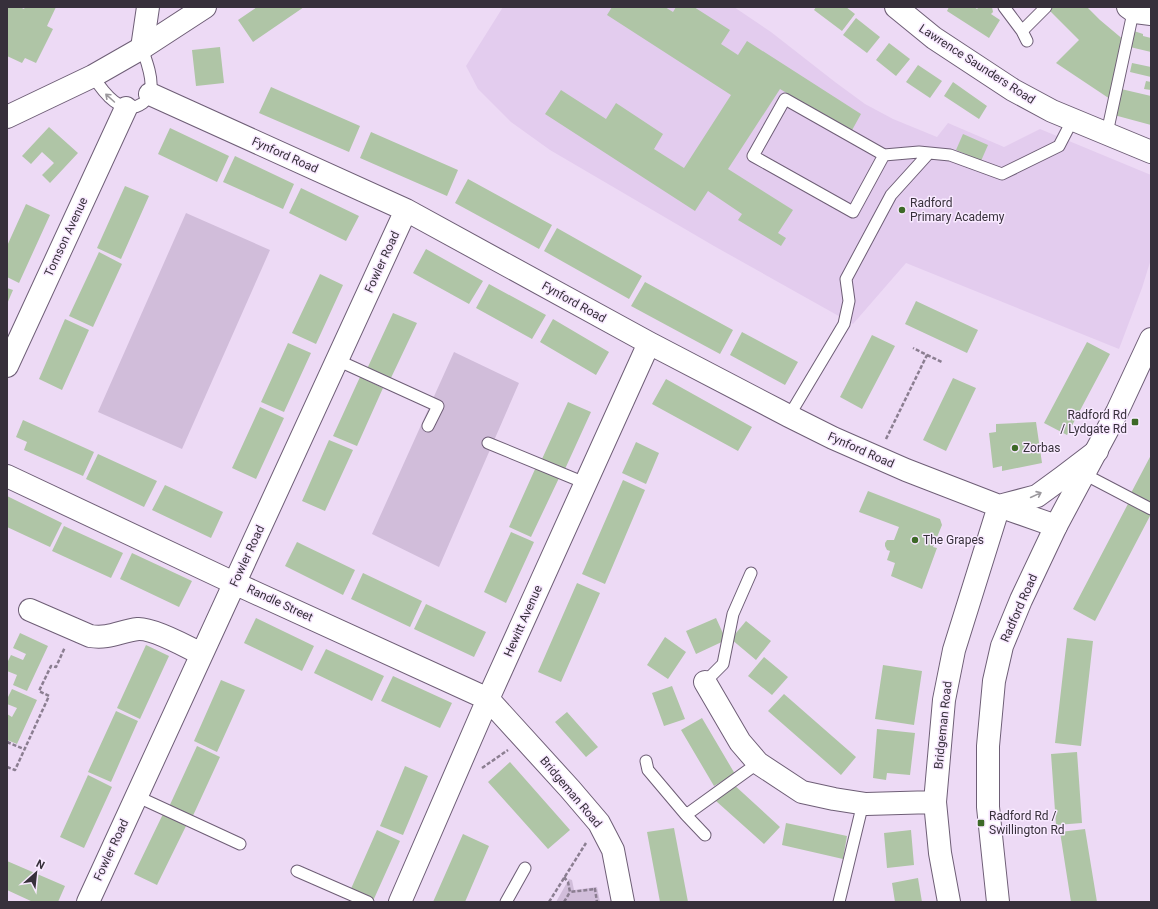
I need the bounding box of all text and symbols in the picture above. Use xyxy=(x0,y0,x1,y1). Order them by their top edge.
street label: Lawrence Saunders Road xyxy=(916,21,1038,107)
one-way arrow xyxy=(106,94,116,103)
street label: Fynford Road xyxy=(250,134,320,176)
street label: Tomson Avenue xyxy=(42,195,90,279)
place label: Radford Primary Academy xyxy=(910,196,1005,224)
marker: Radford Primary Academy xyxy=(897,205,907,215)
street label: Fowler Road xyxy=(362,229,402,295)
street label: Fynford Road xyxy=(540,279,608,325)
place label: Radford Rd / Lydgate Rd xyxy=(1060,408,1127,436)
marker: Radford Rd / Lydgate Rd xyxy=(1130,417,1140,427)
street label: Fynford Road xyxy=(826,429,896,471)
place label: Zorbas xyxy=(1023,441,1060,455)
marker: Zorbas xyxy=(1010,443,1020,453)
one-way arrow xyxy=(1030,490,1042,498)
street label: Fowler Road xyxy=(227,523,267,589)
place label: The Grapes xyxy=(923,533,984,547)
marker: The Grapes xyxy=(910,535,920,545)
street label: Radford Road xyxy=(998,572,1040,644)
street label: Randle Street xyxy=(245,582,315,624)
street label: Hewitt Avenue xyxy=(501,583,545,659)
street label: Bridgeman Road xyxy=(931,680,955,770)
street label: Bridgeman Road xyxy=(537,754,605,830)
place label: Radford Rd / Swillington Rd xyxy=(989,809,1065,837)
street label: Fowler Road xyxy=(91,817,131,883)
marker: Radford Rd / Swillington Rd xyxy=(976,818,986,828)
north arrow xyxy=(16,853,56,893)
text: N xyxy=(34,857,47,872)

